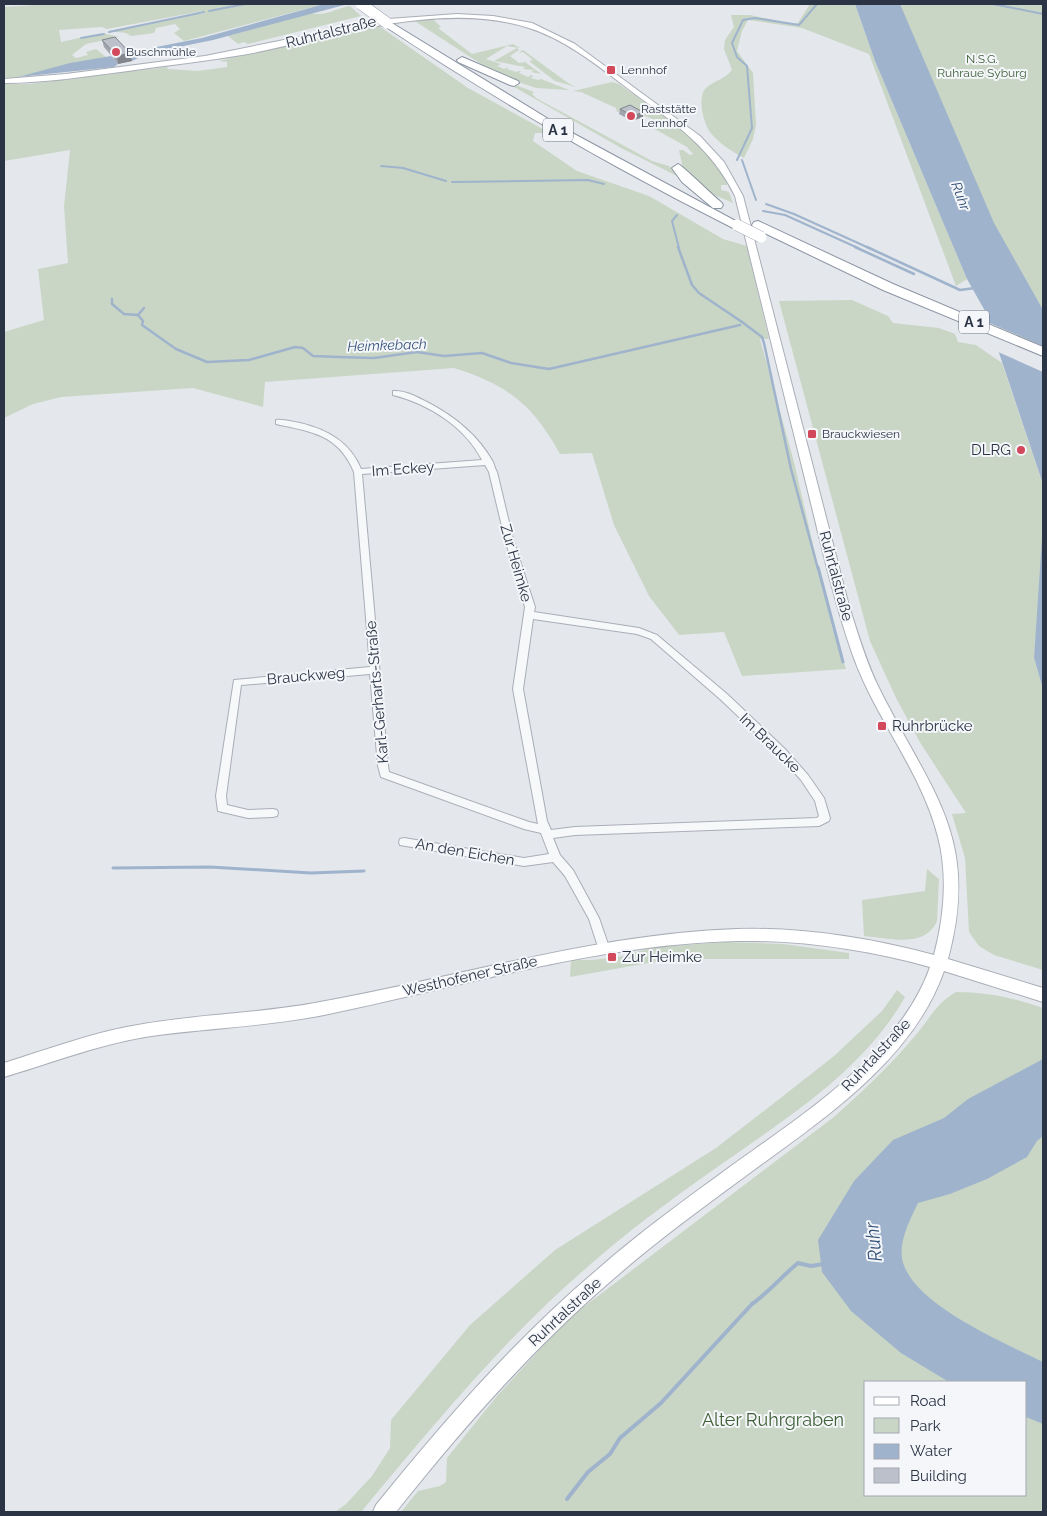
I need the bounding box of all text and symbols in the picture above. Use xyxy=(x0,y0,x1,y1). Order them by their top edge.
street label: Ruhrtalstraße xyxy=(284,12,378,52)
place label: Buschmühle xyxy=(126,45,196,59)
marker: Buschmühle xyxy=(110,46,122,58)
park label: N.S.G. Ruhraue Syburg xyxy=(937,52,1027,80)
place label: Lennhof xyxy=(621,63,668,77)
marker: Lennhof xyxy=(605,64,617,76)
place label: Raststätte Lennhof xyxy=(641,102,696,130)
marker: Raststätte Lennhof xyxy=(625,110,637,122)
road number: A 1 xyxy=(543,118,573,142)
water label: Ruhr xyxy=(948,179,974,214)
road number: A 1 xyxy=(959,311,989,334)
water label: Heimkebach xyxy=(347,336,427,354)
place label: Brauckwiesen xyxy=(822,427,900,441)
marker: Brauckwiesen xyxy=(806,428,818,440)
place label: DLRG xyxy=(971,441,1011,459)
marker: DLRG xyxy=(1015,444,1027,456)
street label: Im Eckey xyxy=(371,458,435,480)
street label: Zur Heimke xyxy=(496,522,536,604)
street label: Ruhrtalstraße xyxy=(815,529,857,623)
street label: Karl-Gerharts-Straße xyxy=(362,620,392,764)
street label: Brauckweg xyxy=(266,664,346,688)
street label: Im Braucke xyxy=(736,709,805,777)
place label: Ruhrbrücke xyxy=(892,717,973,735)
marker: Ruhrbrücke xyxy=(876,720,888,732)
street label: An den Eichen xyxy=(414,834,516,870)
place label: Zur Heimke xyxy=(622,948,702,966)
marker: Zur Heimke xyxy=(606,951,618,963)
street label: Westhofener Straße xyxy=(401,952,539,1000)
street label: Ruhrtalstraße xyxy=(838,1015,914,1095)
water label: Ruhr xyxy=(860,1220,886,1263)
street label: Ruhrtalstraße xyxy=(525,1274,605,1350)
legend xyxy=(864,1381,1027,1496)
text: Road xyxy=(910,1392,946,1410)
park label: Alter Ruhrgraben xyxy=(702,1409,844,1430)
text: Park xyxy=(910,1417,941,1435)
text: Water xyxy=(910,1442,953,1460)
text: Building xyxy=(910,1467,967,1485)

